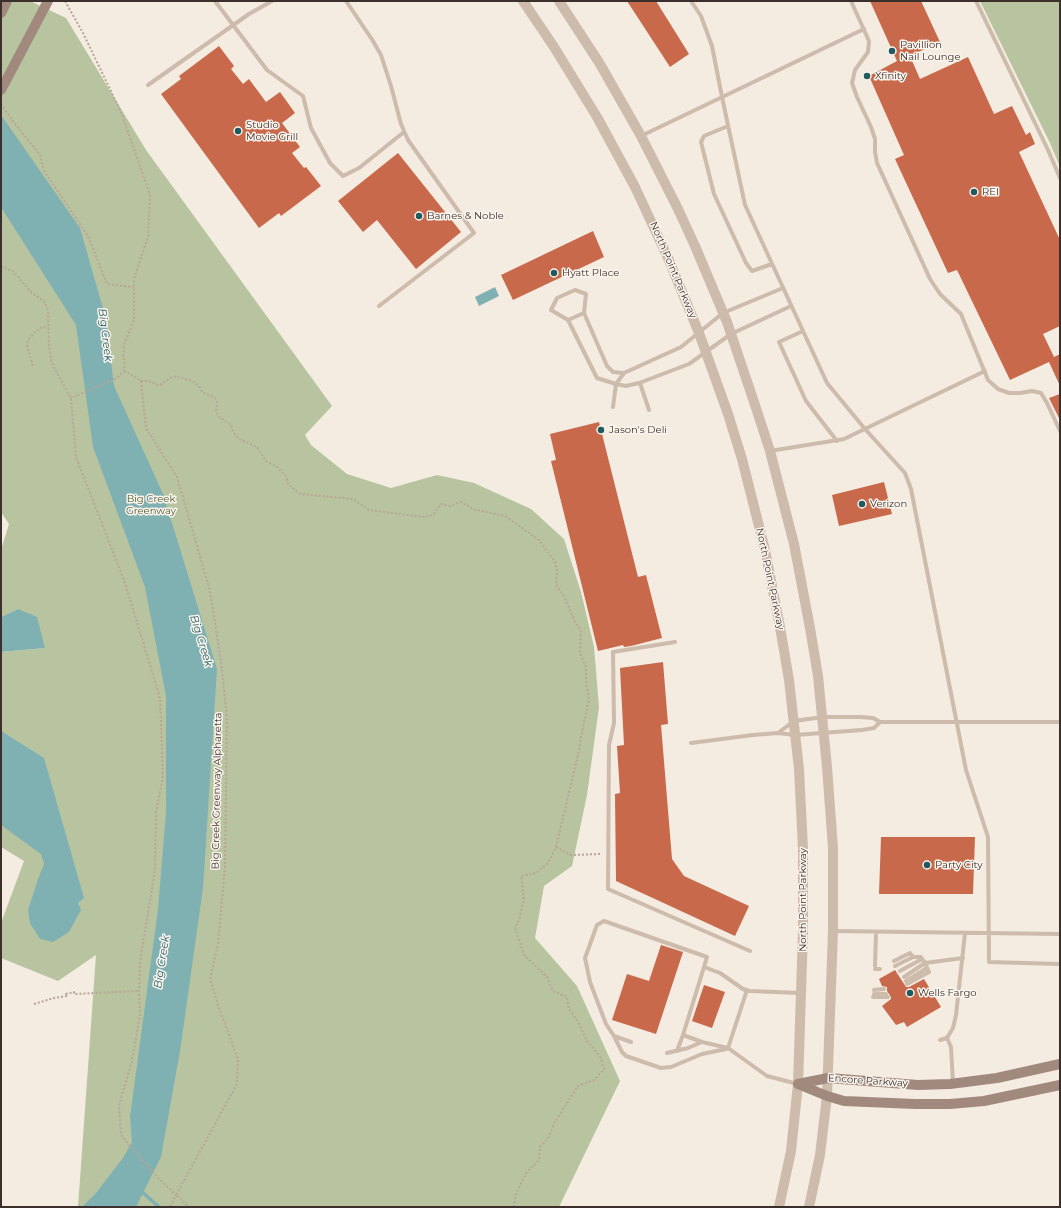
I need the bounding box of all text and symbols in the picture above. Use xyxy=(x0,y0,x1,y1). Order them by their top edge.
place label: Pavillion Nail Lounge xyxy=(900,39,960,62)
marker: Pavillion Nail Lounge xyxy=(887,46,897,56)
place label: Xfinity xyxy=(875,70,906,82)
marker: Xfinity xyxy=(862,71,872,81)
place label: Studio Movie Grill xyxy=(246,119,298,142)
marker: Studio Movie Grill xyxy=(233,126,243,136)
place label: REI xyxy=(982,186,999,198)
marker: REI xyxy=(969,187,979,197)
place label: Barnes & Noble xyxy=(427,210,504,222)
marker: Barnes & Noble xyxy=(414,211,424,221)
street label: North Point Parkway xyxy=(647,220,699,320)
place label: Hyatt Place xyxy=(562,267,619,279)
marker: Hyatt Place xyxy=(549,268,559,278)
water label: Big Creek xyxy=(95,308,115,362)
place label: Jason's Deli xyxy=(609,424,667,436)
marker: Jason's Deli xyxy=(596,425,606,435)
park label: Big Creek Greenway xyxy=(126,493,176,516)
place label: Verizon xyxy=(870,498,907,510)
marker: Verizon xyxy=(857,499,867,509)
street label: North Point Parkway xyxy=(753,527,787,631)
water label: Big Creek xyxy=(187,613,215,669)
street label: Big Creek Greenway Alpharetta xyxy=(210,712,224,870)
street label: North Point Parkway xyxy=(797,848,809,952)
place label: Party City xyxy=(935,859,983,871)
marker: Party City xyxy=(922,860,932,870)
water label: Big Creek xyxy=(151,934,173,990)
place label: Wells Fargo xyxy=(918,987,977,999)
marker: Wells Fargo xyxy=(905,988,915,998)
street label: Encore Parkway xyxy=(828,1072,908,1090)

